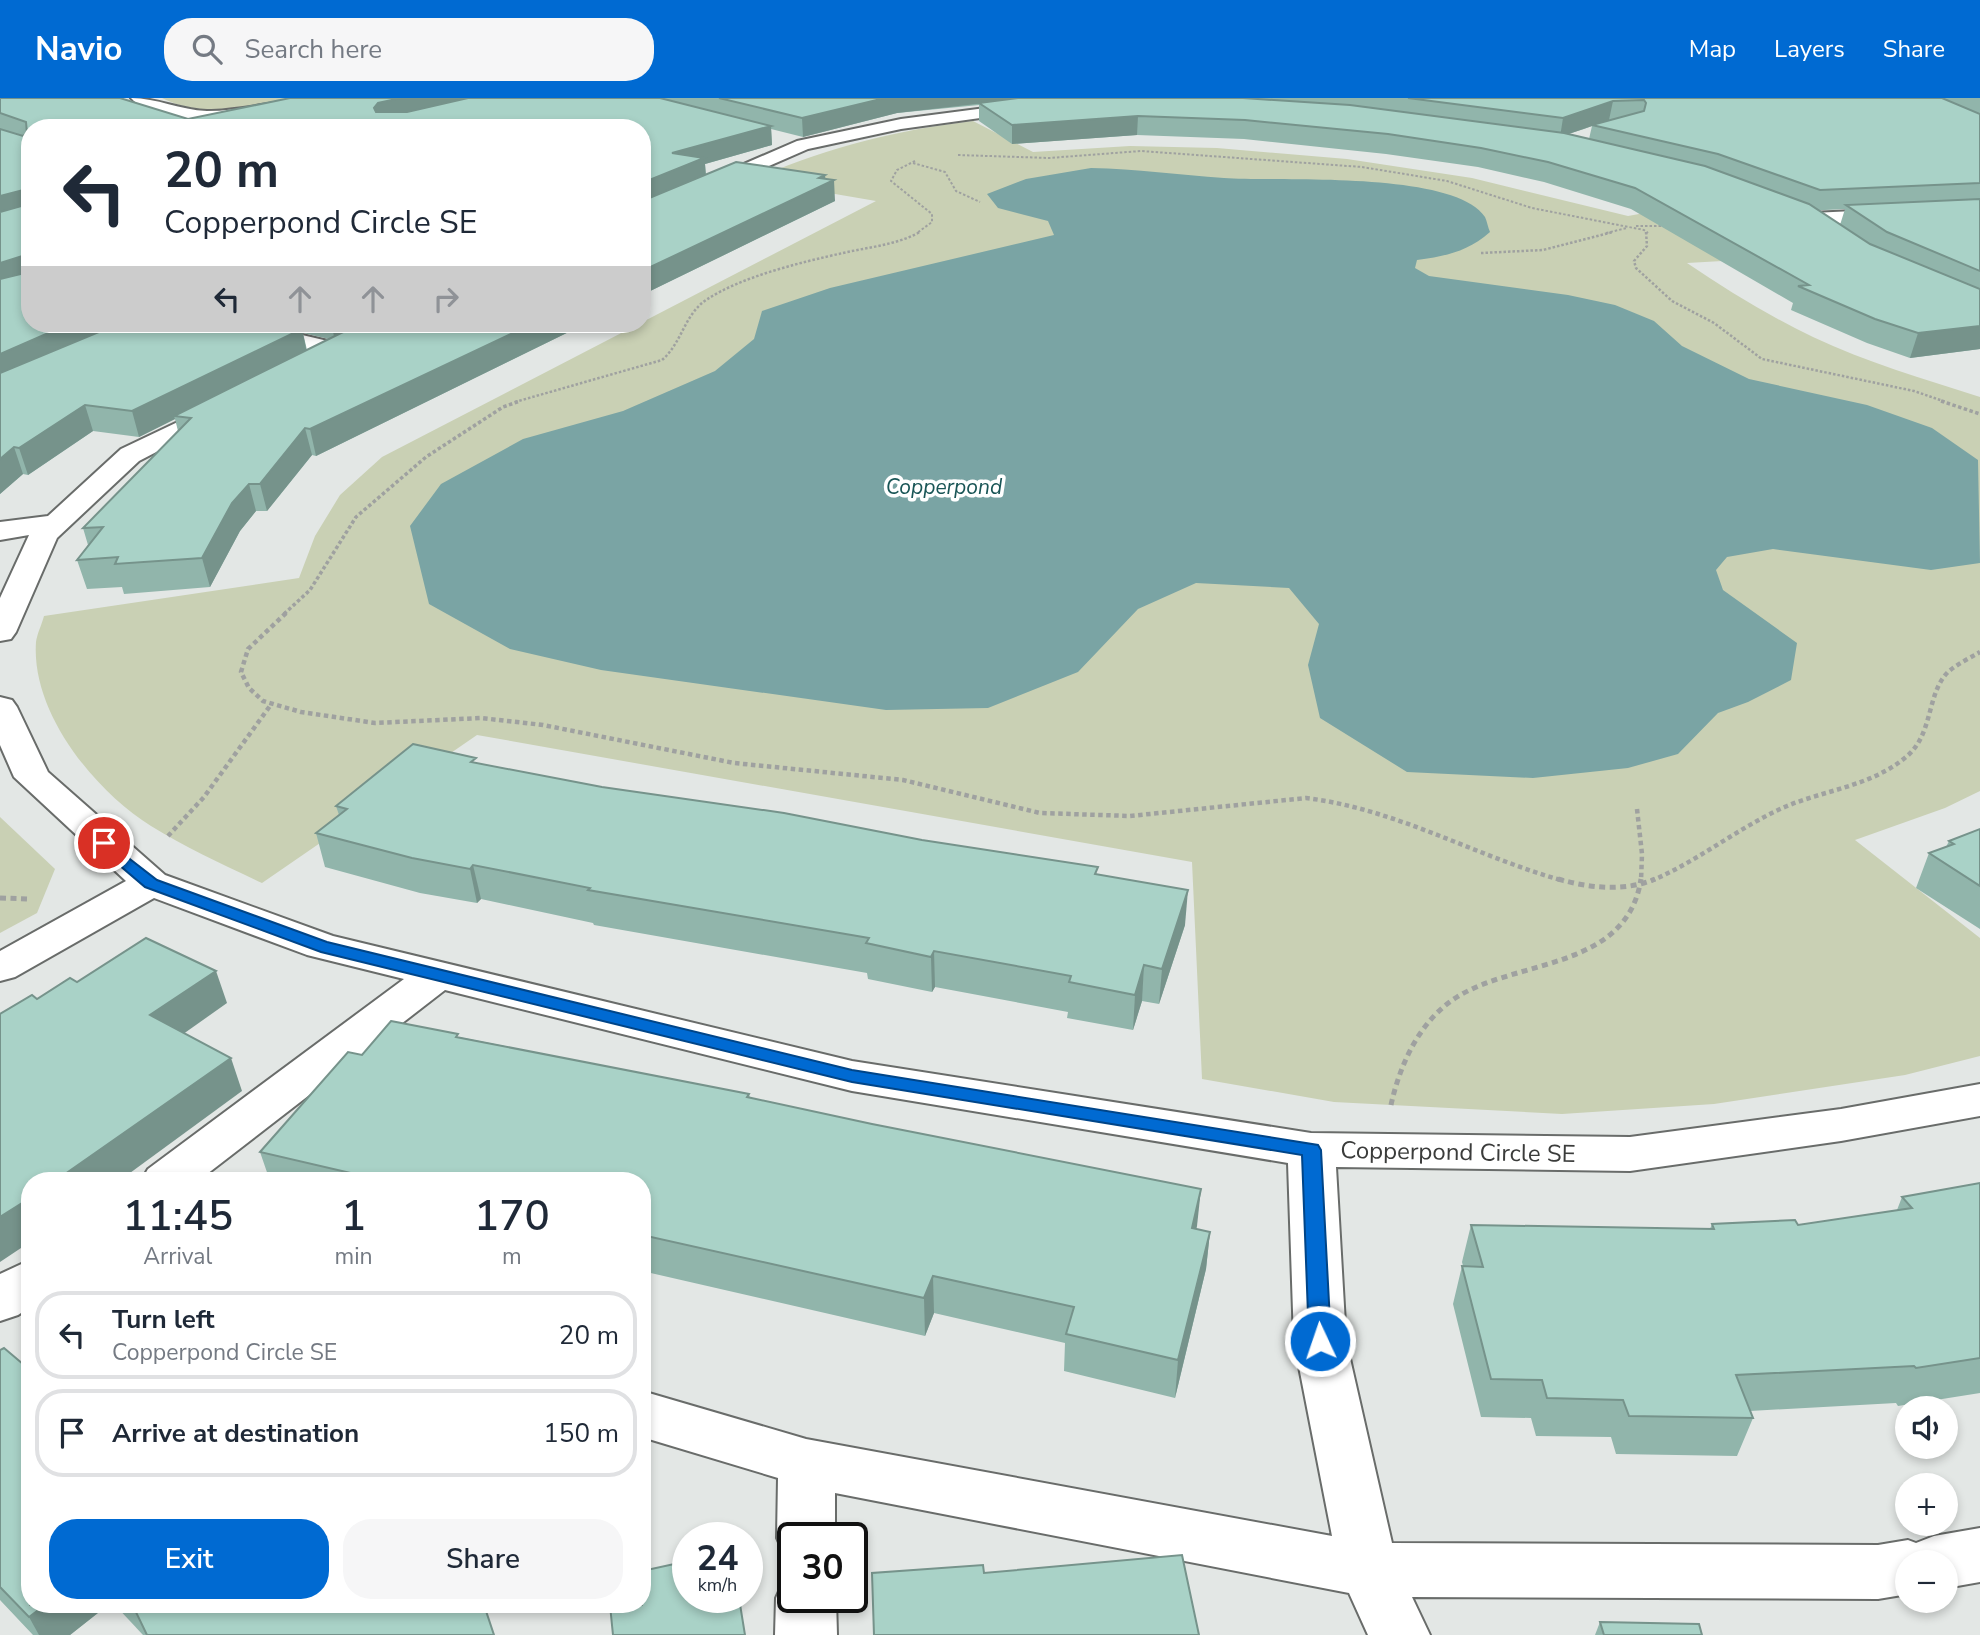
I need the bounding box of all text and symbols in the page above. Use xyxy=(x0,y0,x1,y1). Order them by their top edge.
search box xyxy=(164,18,654,81)
text: Navio xyxy=(35,27,122,72)
icon: search xyxy=(188,30,226,68)
text: Search here xyxy=(244,32,382,67)
text: Map xyxy=(1689,33,1736,65)
text: Layers xyxy=(1774,33,1845,65)
text: Share xyxy=(1883,33,1945,65)
text: 20 m xyxy=(164,137,279,204)
icon: left xyxy=(49,147,140,238)
text: Copperpond Circle SE xyxy=(164,201,477,244)
icon: left xyxy=(208,280,246,318)
icon: ahead xyxy=(281,280,319,318)
icon: ahead xyxy=(354,280,392,318)
icon: right xyxy=(427,280,465,318)
water label: Copperpond xyxy=(886,473,1003,501)
pin xyxy=(74,813,134,873)
icon: arrive xyxy=(85,824,123,862)
street label: Copperpond Circle SE xyxy=(1340,1134,1576,1170)
text: 11:45 xyxy=(122,1188,233,1245)
text: 1 xyxy=(341,1188,366,1245)
text: 170 xyxy=(474,1188,550,1245)
text: Arrival xyxy=(143,1241,212,1272)
text: min xyxy=(335,1241,373,1272)
text: m xyxy=(502,1241,522,1272)
text: Turn left xyxy=(112,1302,215,1337)
position arrow xyxy=(1283,1304,1357,1378)
icon: left xyxy=(53,1316,91,1354)
text: 20 m xyxy=(559,1318,619,1353)
text: Copperpond Circle SE xyxy=(112,1337,337,1368)
map controls xyxy=(1895,1396,1958,1613)
button: sound xyxy=(1895,1396,1958,1459)
icon: arrive xyxy=(53,1414,91,1452)
text: Arrive at destination xyxy=(112,1416,359,1451)
text: 150 m xyxy=(543,1416,619,1451)
button: + xyxy=(1895,1473,1958,1536)
button: Exit xyxy=(49,1519,329,1599)
button: Share xyxy=(343,1519,623,1599)
speed limit sign: 30 xyxy=(777,1522,868,1613)
text: 24 xyxy=(696,1535,739,1582)
button: − xyxy=(1895,1550,1958,1613)
text: km/h xyxy=(698,1573,737,1597)

